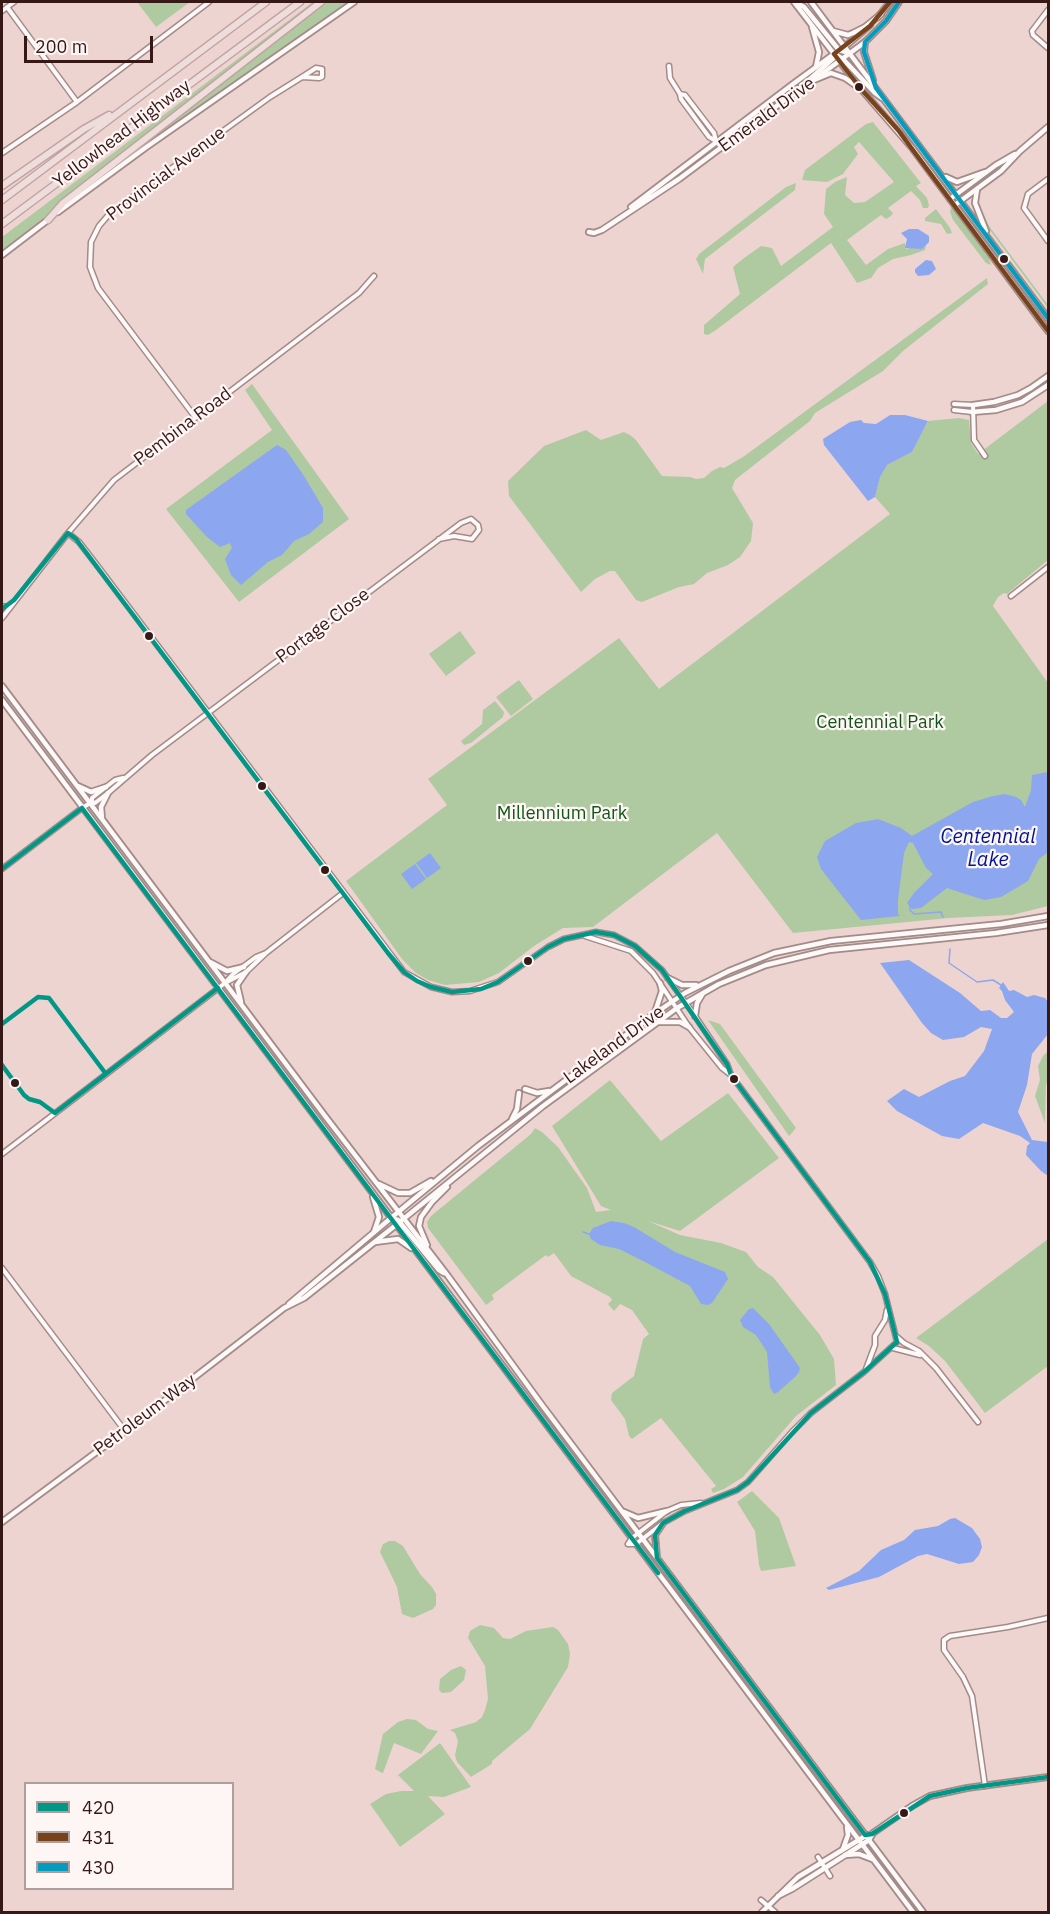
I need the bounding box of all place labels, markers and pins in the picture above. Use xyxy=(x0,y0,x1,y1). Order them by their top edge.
unlabelled marker xyxy=(853,81,865,93)
unlabelled marker xyxy=(998,253,1010,265)
unlabelled marker xyxy=(143,630,155,642)
unlabelled marker xyxy=(256,780,268,792)
unlabelled marker xyxy=(319,864,331,876)
unlabelled marker xyxy=(522,955,534,967)
unlabelled marker xyxy=(728,1073,740,1085)
unlabelled marker xyxy=(9,1077,21,1089)
unlabelled marker xyxy=(898,1807,910,1819)

